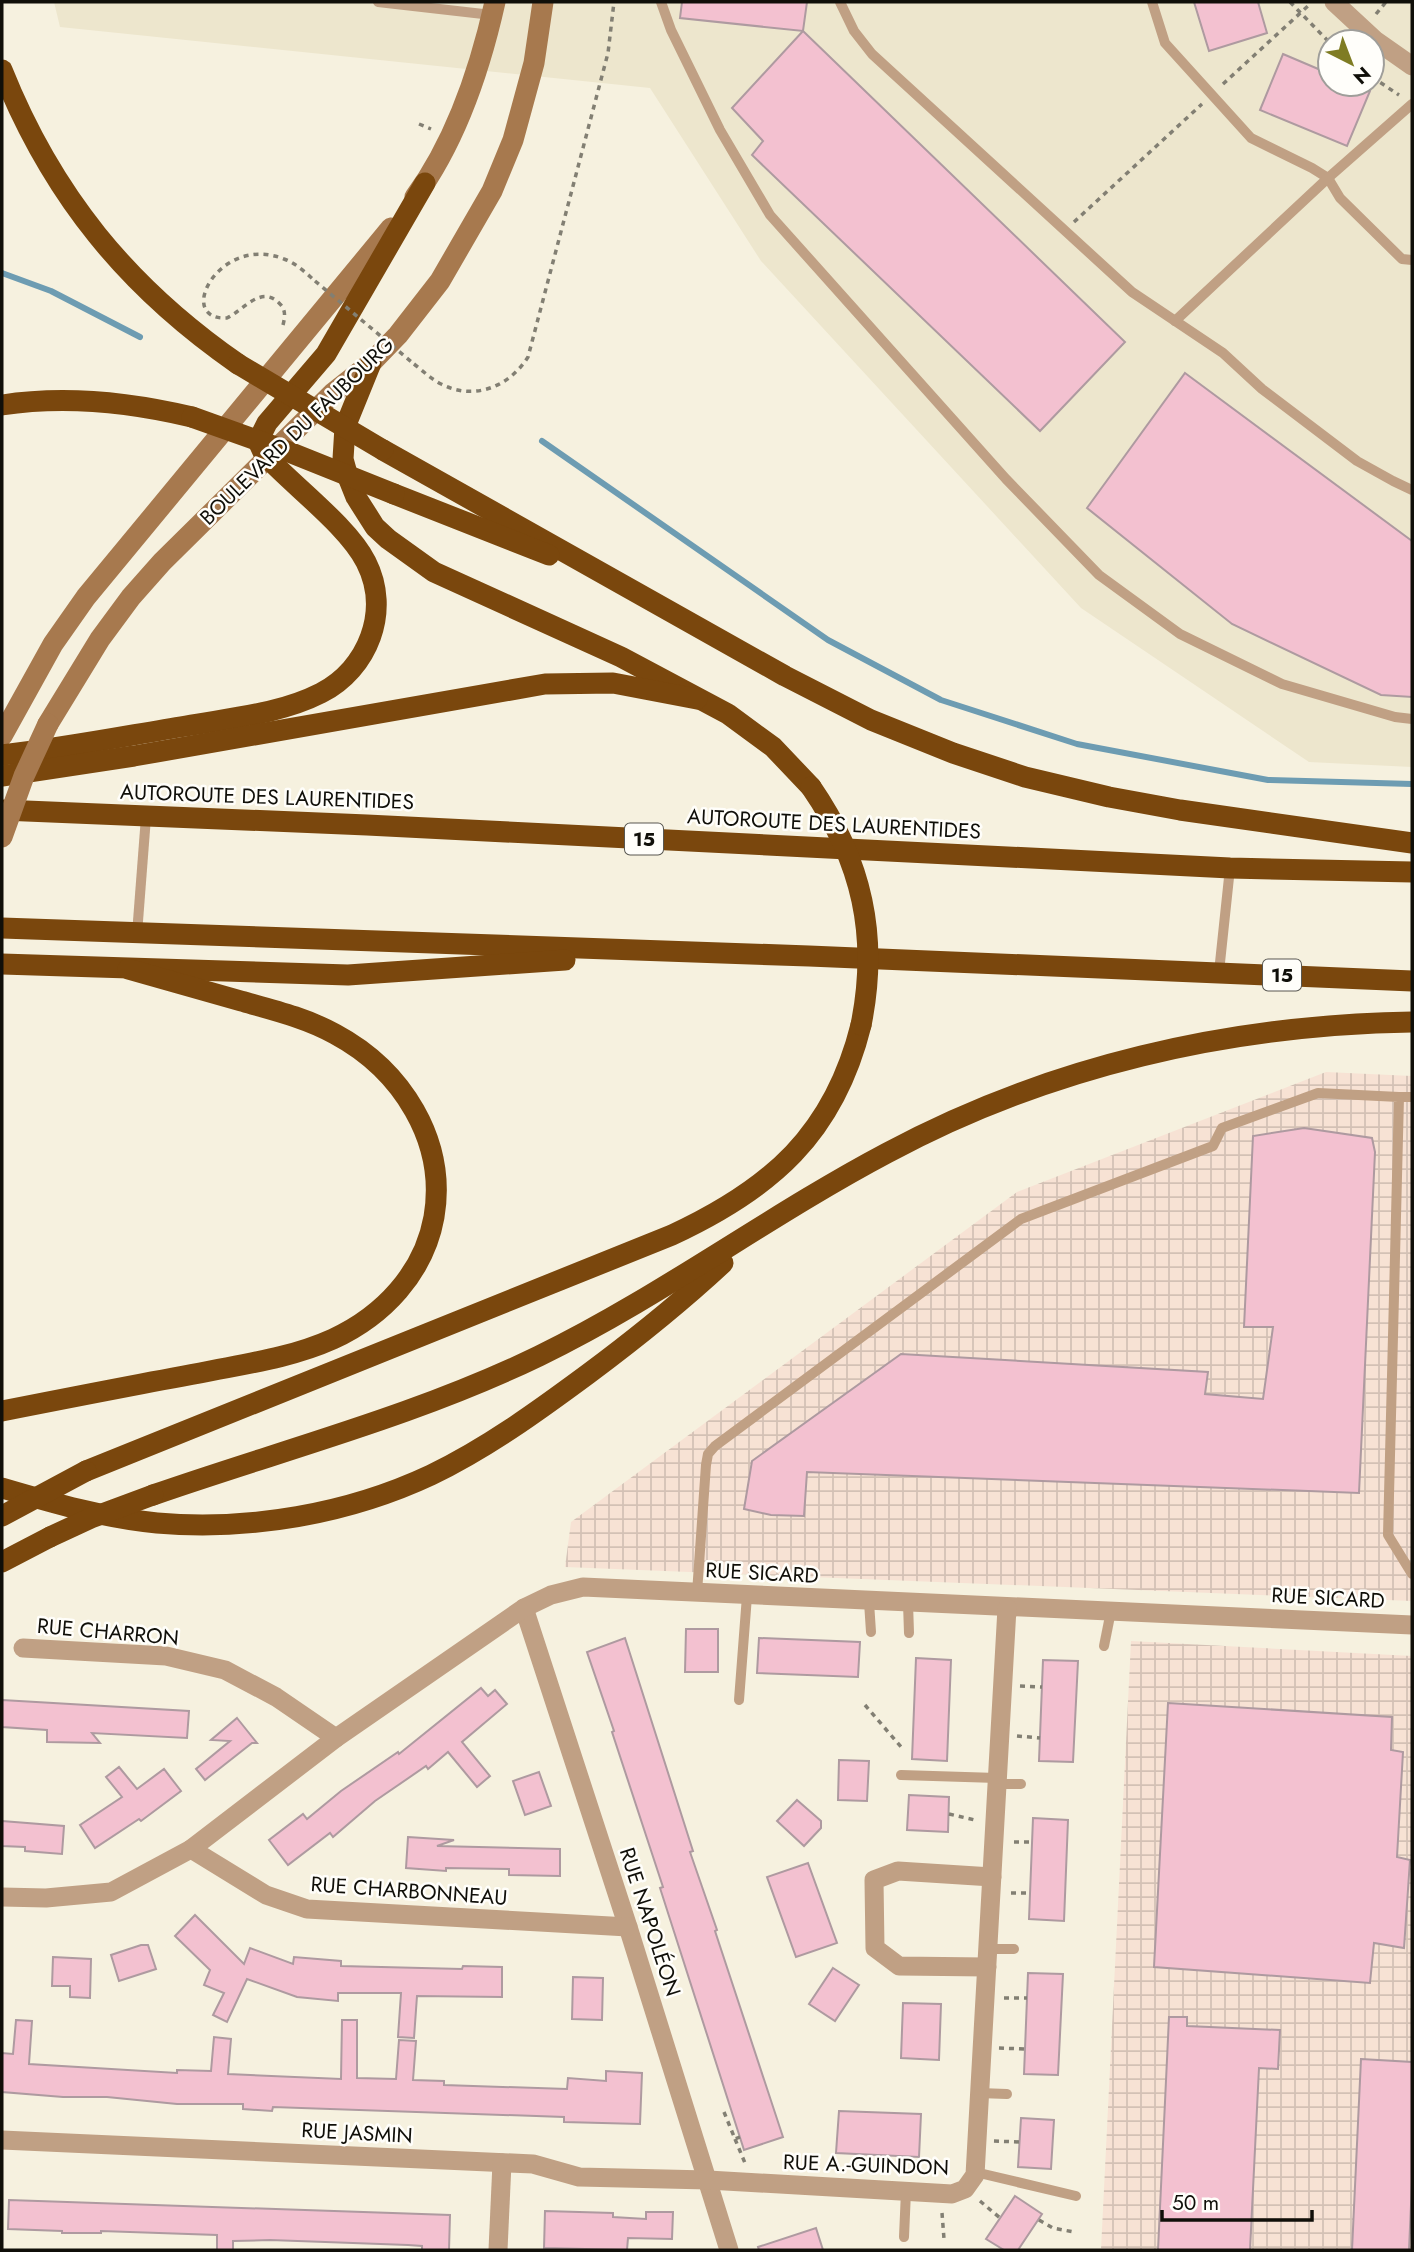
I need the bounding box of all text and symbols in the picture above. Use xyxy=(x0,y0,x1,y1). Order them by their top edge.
north arrow xyxy=(1316,28,1386,98)
text: N xyxy=(1347,60,1377,90)
street label: BOULEVARD DU FAUBOURG xyxy=(193,330,401,532)
street label: AUTOROUTE DES LAURENTIDES xyxy=(120,777,414,817)
street label: AUTOROUTE DES LAURENTIDES xyxy=(686,801,982,847)
road number: 15 xyxy=(625,824,663,854)
road number: 15 xyxy=(1263,959,1301,990)
street label: RUE SICARD xyxy=(705,1555,819,1591)
street label: RUE SICARD xyxy=(1271,1580,1385,1616)
street label: RUE CHARRON xyxy=(36,1611,180,1653)
street label: RUE NAPOLÉON xyxy=(612,1844,688,2000)
street label: RUE CHARBONNEAU xyxy=(310,1869,508,1913)
street label: RUE JASMIN xyxy=(300,2115,414,2151)
street label: RUE A.-GUINDON xyxy=(783,2147,949,2183)
scale bar xyxy=(1162,2178,1312,2222)
text: 50 m xyxy=(1172,2188,1219,2218)

